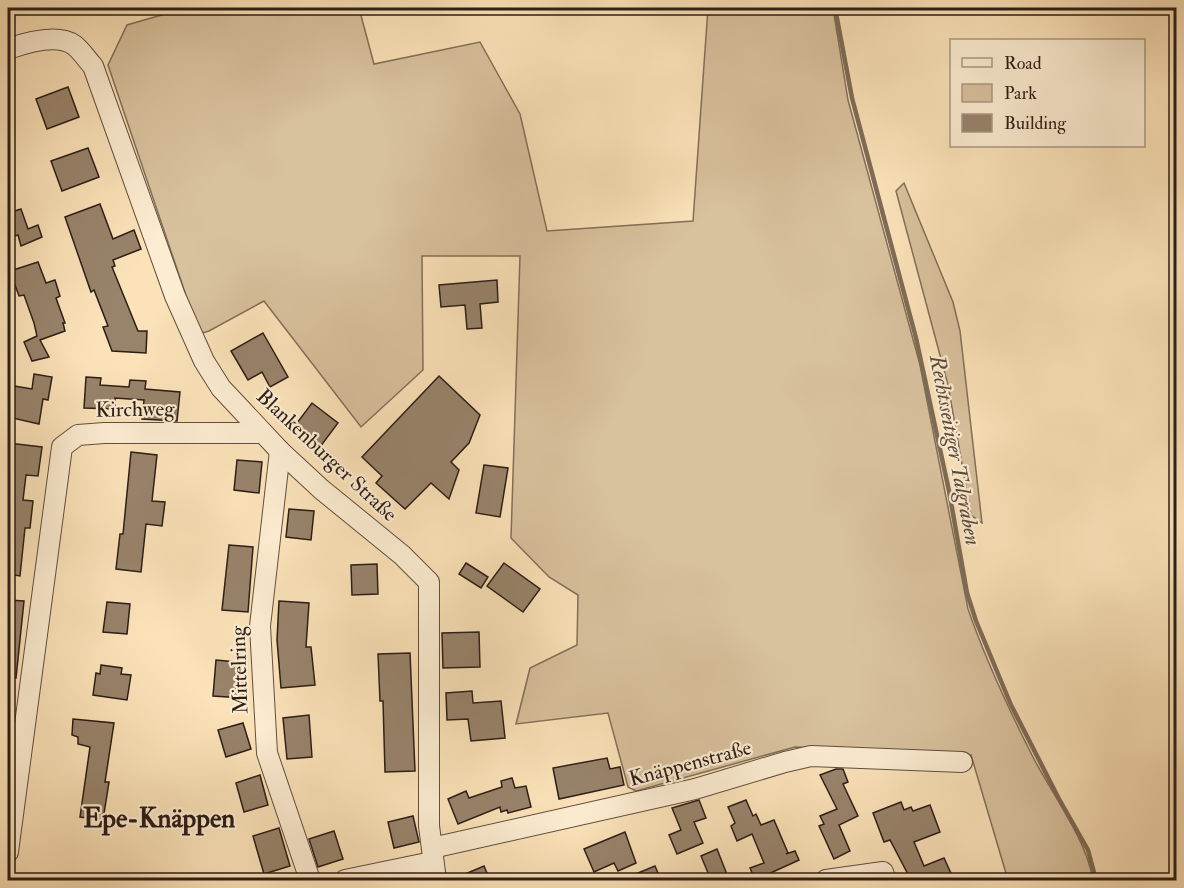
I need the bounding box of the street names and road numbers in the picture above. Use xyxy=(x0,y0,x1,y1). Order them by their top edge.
street label: Blankenburger Straße xyxy=(251,383,403,528)
street label: Kirchweg xyxy=(95,395,175,424)
street label: Mittelring xyxy=(224,625,255,714)
street label: Knäppenstraße xyxy=(626,734,754,793)

